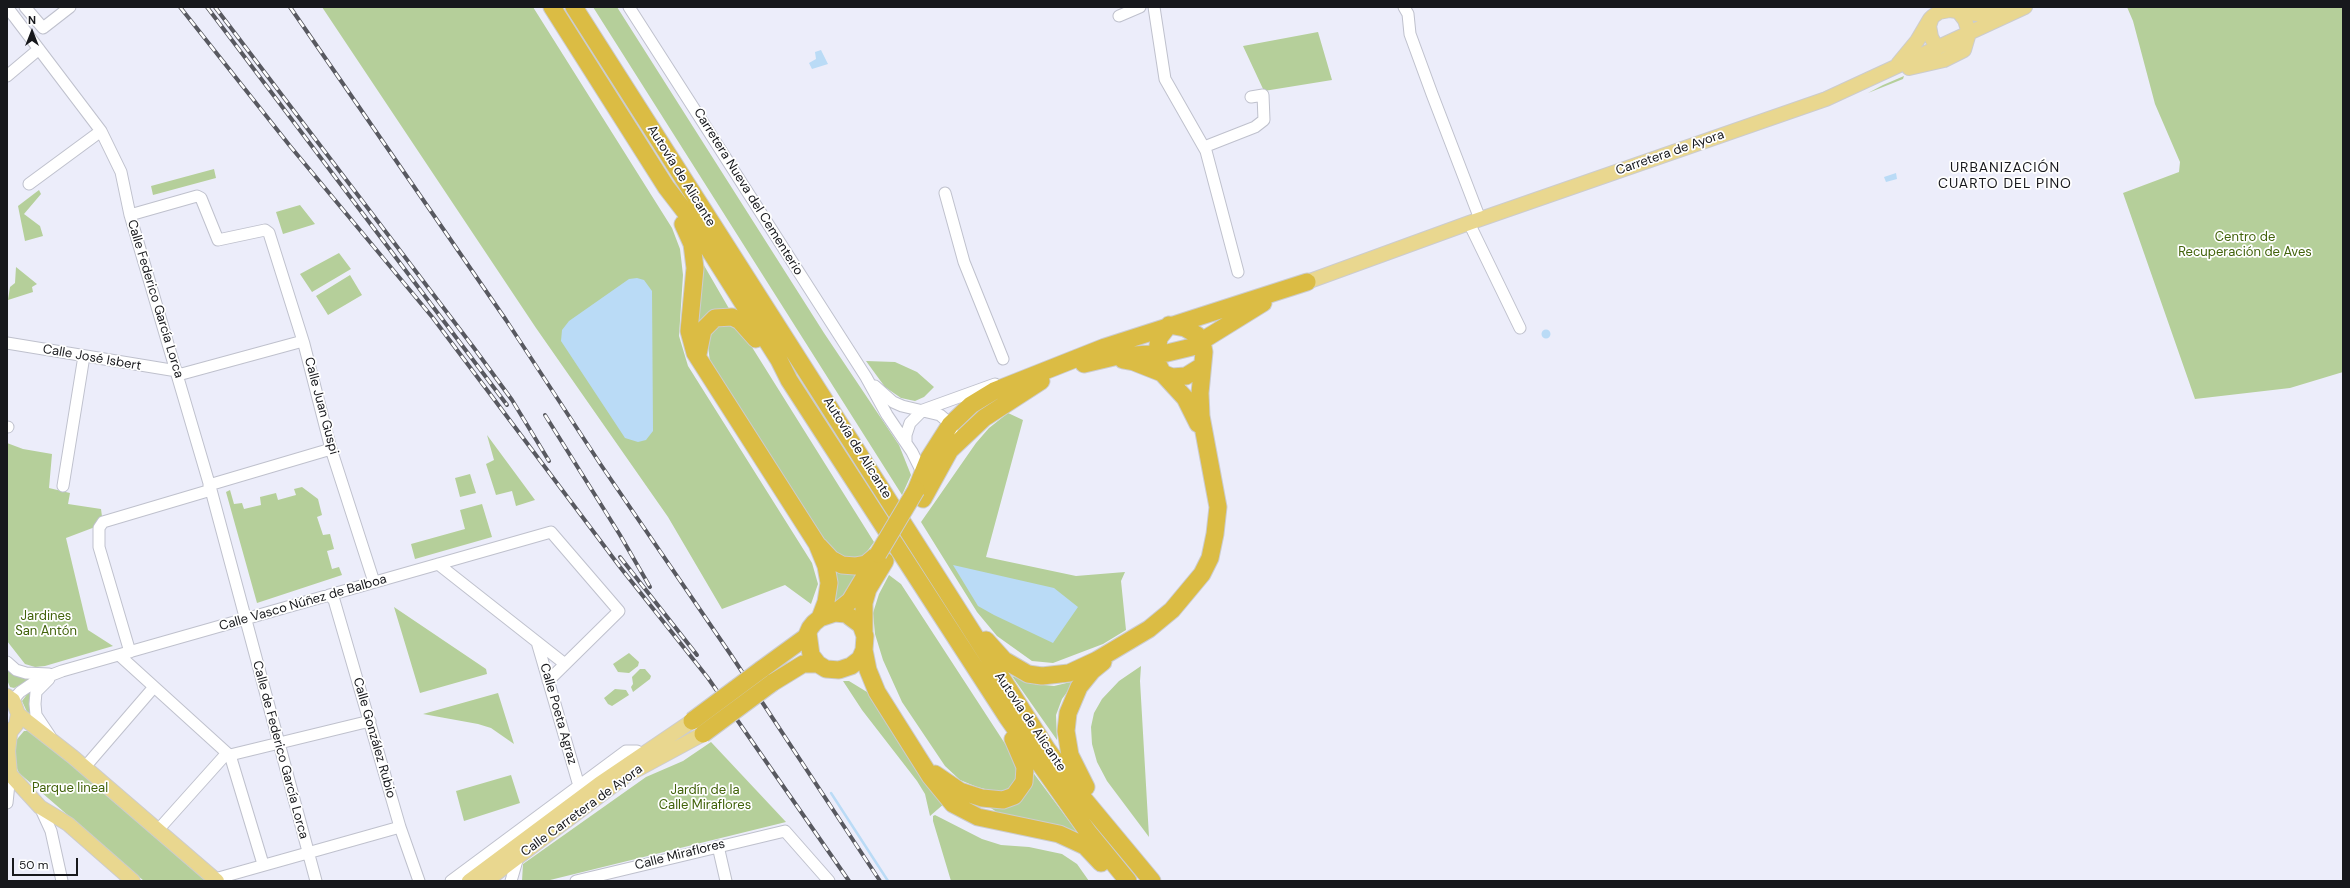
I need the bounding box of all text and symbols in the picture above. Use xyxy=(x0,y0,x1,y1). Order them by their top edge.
north arrow xyxy=(12,12,52,52)
text: N xyxy=(28,13,36,27)
street label: Carretera Nueva del Cementerio xyxy=(690,106,806,278)
street label: Autovía de Alicante xyxy=(644,122,718,230)
street label: Carretera de Ayora xyxy=(1614,127,1726,179)
district label: URBANIZACIÓN CUARTO DEL PINO xyxy=(1938,160,2072,192)
street label: Calle Federico García Lorca xyxy=(123,218,187,380)
park label: Centro de Recuperación de Aves xyxy=(2178,230,2312,261)
street label: Calle José Isbert xyxy=(42,342,142,374)
street label: Calle Juan Guspi xyxy=(301,356,341,456)
street label: Autovía de Alicante xyxy=(820,394,894,502)
street label: Calle Vasco Núñez de Balboa xyxy=(217,572,389,634)
park label: Jardines San Antón xyxy=(15,609,77,640)
street label: Calle de Federico García Lorca xyxy=(249,659,311,841)
street label: Calle Poeta Agraz xyxy=(536,662,580,766)
street label: Autovía de Alicante xyxy=(991,669,1069,775)
street label: Calle González Rubio xyxy=(349,676,399,800)
street label: Calle Carretera de Ayora xyxy=(518,762,646,860)
park label: Parque lineal xyxy=(32,781,108,797)
park label: Jardín de la Calle Miraflores xyxy=(659,783,751,814)
street label: Calle Miraflores xyxy=(633,836,727,874)
scale bar xyxy=(14,850,80,876)
text: 50 m xyxy=(19,857,48,873)

